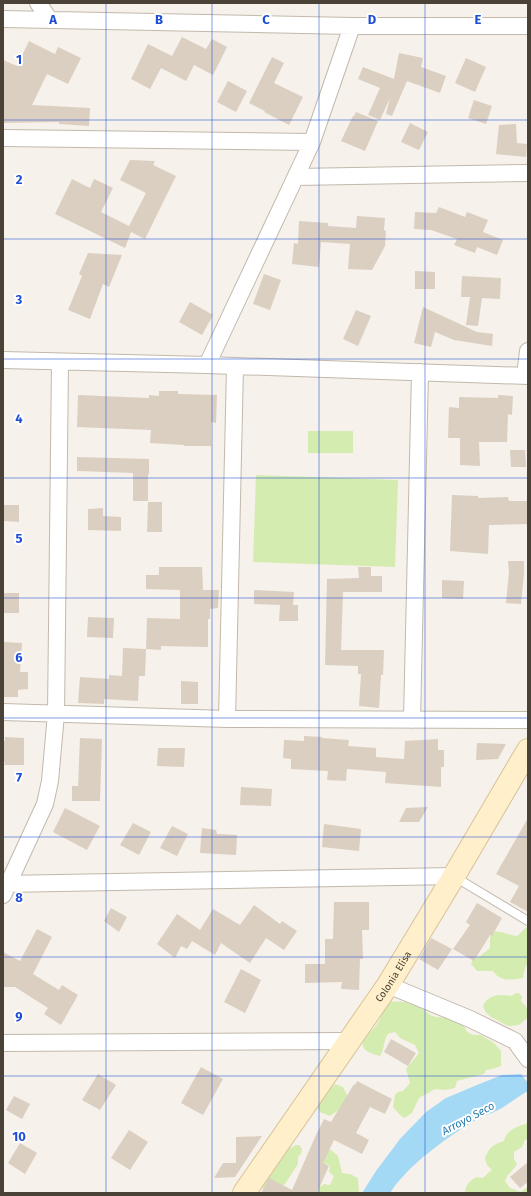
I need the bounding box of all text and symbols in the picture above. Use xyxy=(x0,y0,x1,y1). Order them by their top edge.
text: A xyxy=(48,12,57,27)
text: B xyxy=(155,12,163,27)
text: C xyxy=(262,12,270,27)
text: D xyxy=(368,12,377,27)
text: E xyxy=(475,12,482,27)
text: 1 xyxy=(16,52,22,67)
text: 2 xyxy=(16,172,23,187)
text: 3 xyxy=(15,292,23,307)
text: 4 xyxy=(15,411,23,426)
text: 5 xyxy=(16,531,23,546)
text: 6 xyxy=(15,650,23,665)
text: 7 xyxy=(16,770,22,785)
text: 8 xyxy=(15,890,23,905)
street label: Colonia Elisa xyxy=(373,949,414,1005)
text: 9 xyxy=(15,1009,23,1024)
water label: Arroyo Seco xyxy=(439,1099,497,1138)
text: 10 xyxy=(12,1129,26,1144)

